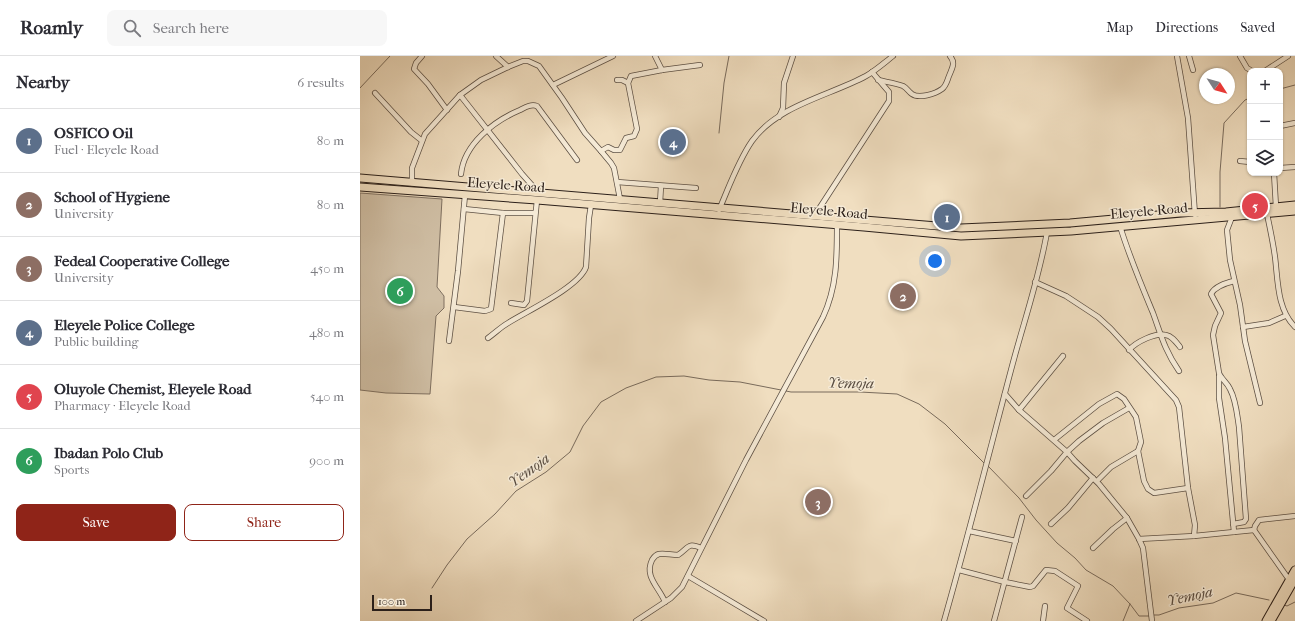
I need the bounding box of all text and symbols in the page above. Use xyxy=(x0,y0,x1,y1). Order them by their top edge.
search box xyxy=(107,10,387,46)
text: Roamly xyxy=(20,17,83,39)
icon: search xyxy=(121,17,143,39)
text: Search here xyxy=(153,19,229,37)
text: Map xyxy=(1106,19,1133,36)
text: Directions xyxy=(1155,19,1218,36)
text: Saved xyxy=(1240,19,1275,36)
north arrow xyxy=(1199,68,1235,104)
map controls xyxy=(1247,68,1283,176)
button: + xyxy=(1247,68,1283,104)
text: Nearby xyxy=(16,72,70,92)
text: 6 results xyxy=(297,75,344,90)
button: − xyxy=(1247,104,1283,140)
text: OSFICO Oil xyxy=(54,124,133,142)
pin: 4 xyxy=(660,127,686,157)
text: 1 xyxy=(27,133,31,148)
text: 80 m xyxy=(317,133,344,148)
button: layers xyxy=(1247,140,1283,176)
text: Fuel · Eleyele Road xyxy=(54,142,159,157)
street label: Eleyele Road xyxy=(467,174,546,196)
text: School of Hygiene xyxy=(54,188,170,206)
pin: 5 xyxy=(1242,191,1268,221)
text: 2 xyxy=(26,197,32,212)
text: 80 m xyxy=(317,197,344,212)
street label: Eleyele Road xyxy=(789,199,869,223)
street label: Eleyele Road xyxy=(1109,199,1189,223)
pin: 1 xyxy=(934,202,960,232)
text: University xyxy=(54,206,114,221)
your location xyxy=(925,251,945,271)
text: Fedeal Cooperative College xyxy=(54,252,230,270)
text: 3 xyxy=(26,261,32,276)
text: 450 m xyxy=(310,261,344,276)
text: University xyxy=(54,270,114,285)
pin: 6 xyxy=(387,276,413,306)
pin: 2 xyxy=(890,281,916,311)
text: Eleyele Police College xyxy=(54,316,195,334)
text: 4 xyxy=(25,325,33,340)
text: 480 m xyxy=(309,325,344,340)
text: Public building xyxy=(54,334,139,349)
water label: Yemoja xyxy=(828,374,874,392)
text: Oluyole Chemist, Eleyele Road xyxy=(54,380,252,398)
text: 5 xyxy=(26,389,32,404)
text: 540 m xyxy=(310,389,344,404)
text: Pharmacy · Eleyele Road xyxy=(54,398,191,413)
text: Ibadan Polo Club xyxy=(54,444,163,462)
water label: Yemoja xyxy=(505,449,553,491)
text: 6 xyxy=(25,453,33,468)
text: 900 m xyxy=(309,453,344,468)
text: Sports xyxy=(54,462,89,477)
pin: 3 xyxy=(805,487,831,517)
button: Save xyxy=(16,504,176,541)
button: Share xyxy=(184,504,344,541)
water label: Yemoja xyxy=(1166,582,1215,610)
scale bar xyxy=(372,593,432,612)
text: 100 m xyxy=(378,595,406,608)

